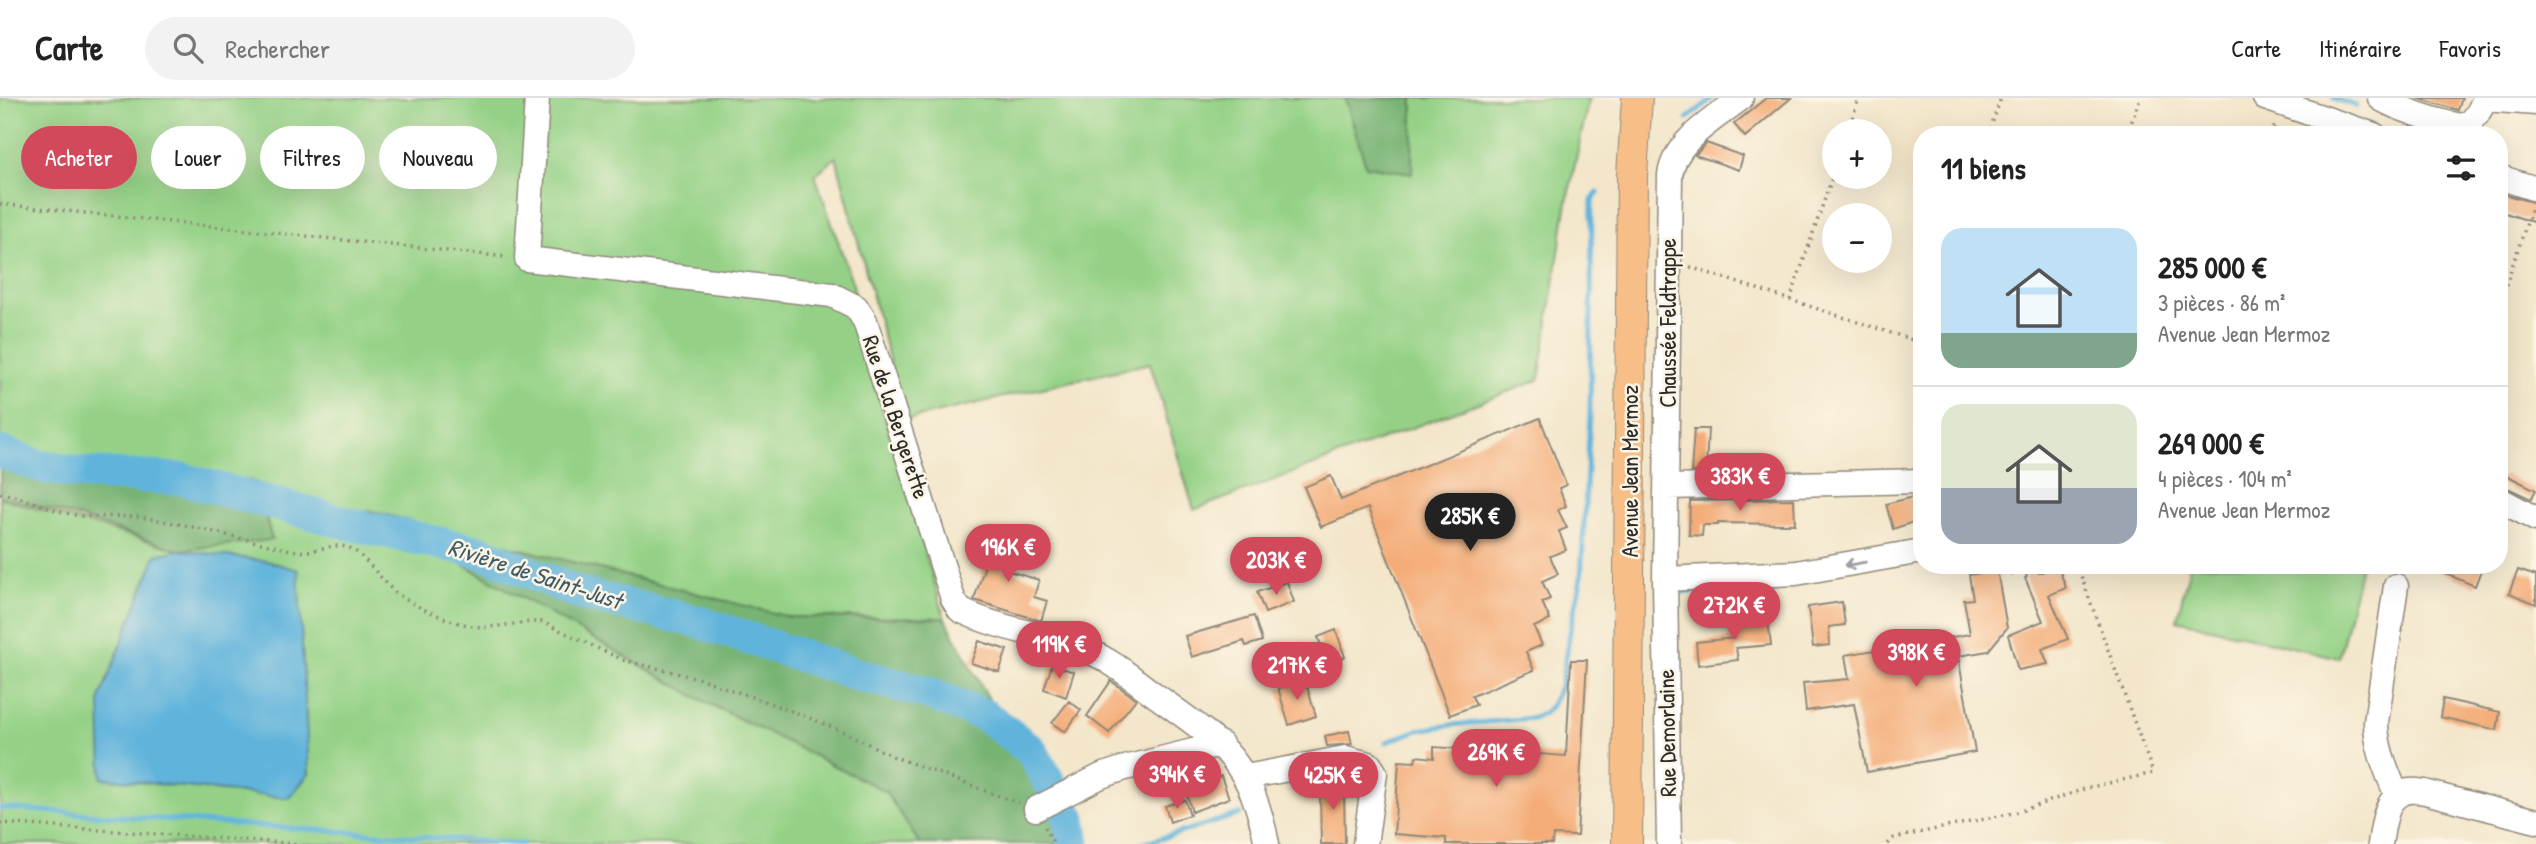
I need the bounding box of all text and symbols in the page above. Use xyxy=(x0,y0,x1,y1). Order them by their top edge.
search box xyxy=(145,17,635,80)
text: Carte xyxy=(35,26,103,70)
icon: search xyxy=(169,29,207,67)
text: Rechercher xyxy=(225,31,330,66)
text: Carte xyxy=(2231,32,2281,64)
text: Itinéraire xyxy=(2319,32,2401,64)
text: Favoris xyxy=(2439,32,2501,64)
map controls xyxy=(1822,119,1892,273)
button: + xyxy=(1822,119,1892,189)
chip: Acheter xyxy=(21,126,137,189)
chip: Louer xyxy=(151,126,246,189)
chip: Filtres xyxy=(260,126,365,189)
chip: Nouveau xyxy=(379,126,497,189)
text: 11 biens xyxy=(1941,148,2026,188)
icon: filters xyxy=(2442,149,2480,187)
button: − xyxy=(1822,203,1892,273)
street label: Chaussée Feldtrappe xyxy=(1652,238,1683,408)
text: 285 000 € xyxy=(2158,247,2266,287)
icon: home xyxy=(1997,256,2081,340)
text: 3 pièces · 86 m² xyxy=(2158,287,2285,318)
text: Avenue Jean Mermoz xyxy=(2158,318,2330,349)
street label: Rue de la Bergerette xyxy=(855,331,937,502)
street label: Avenue Jean Mermoz xyxy=(1614,385,1645,557)
text: 269 000 € xyxy=(2158,423,2264,463)
icon: home xyxy=(1997,432,2081,516)
pin: 383K € xyxy=(1683,454,1797,513)
text: 383K € xyxy=(1711,460,1769,491)
text: 4 pièces · 104 m² xyxy=(2158,463,2292,494)
pin: 285K € xyxy=(1413,494,1527,553)
text: Avenue Jean Mermoz xyxy=(2158,494,2330,525)
text: 285K € xyxy=(1441,500,1499,531)
pin: 196K € xyxy=(951,524,1065,584)
water label: Rivière de Saint-Just xyxy=(445,530,629,617)
text: 196K € xyxy=(981,531,1035,562)
pin: 203K € xyxy=(1219,538,1333,597)
text: 203K € xyxy=(1246,544,1306,575)
one-way arrow xyxy=(1844,558,1866,571)
pin: 272K € xyxy=(1677,582,1791,642)
text: 272K € xyxy=(1703,589,1765,620)
pin: 119K € xyxy=(1002,622,1116,681)
text: 119K € xyxy=(1032,628,1086,659)
pin: 398K € xyxy=(1859,630,1973,689)
text: 398K € xyxy=(1887,636,1945,667)
pin: 217K € xyxy=(1240,642,1354,702)
text: 217K € xyxy=(1268,649,1326,680)
street label: Rue Demorlaine xyxy=(1650,669,1683,797)
pin: 269K € xyxy=(1439,730,1553,789)
text: 269K € xyxy=(1468,736,1524,767)
pin: 394K € xyxy=(1120,752,1234,811)
pin: 425K € xyxy=(1276,752,1390,812)
text: 394K € xyxy=(1149,758,1205,789)
text: 425K € xyxy=(1304,759,1362,790)

